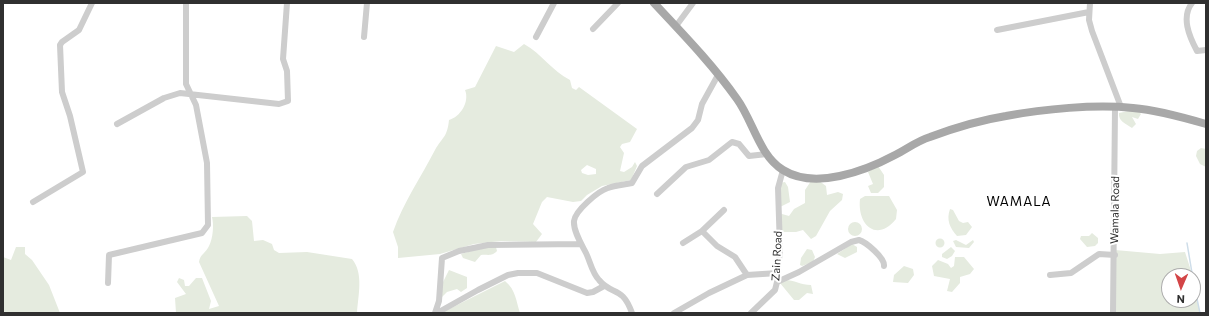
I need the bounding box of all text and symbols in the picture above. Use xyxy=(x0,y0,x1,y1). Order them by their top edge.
street label: Wamala Road xyxy=(1108,176,1122,244)
district label: WAMALA xyxy=(986,194,1052,210)
street label: Zain Road xyxy=(769,231,785,281)
north arrow xyxy=(1161,268,1201,308)
text: N xyxy=(1176,293,1185,306)

